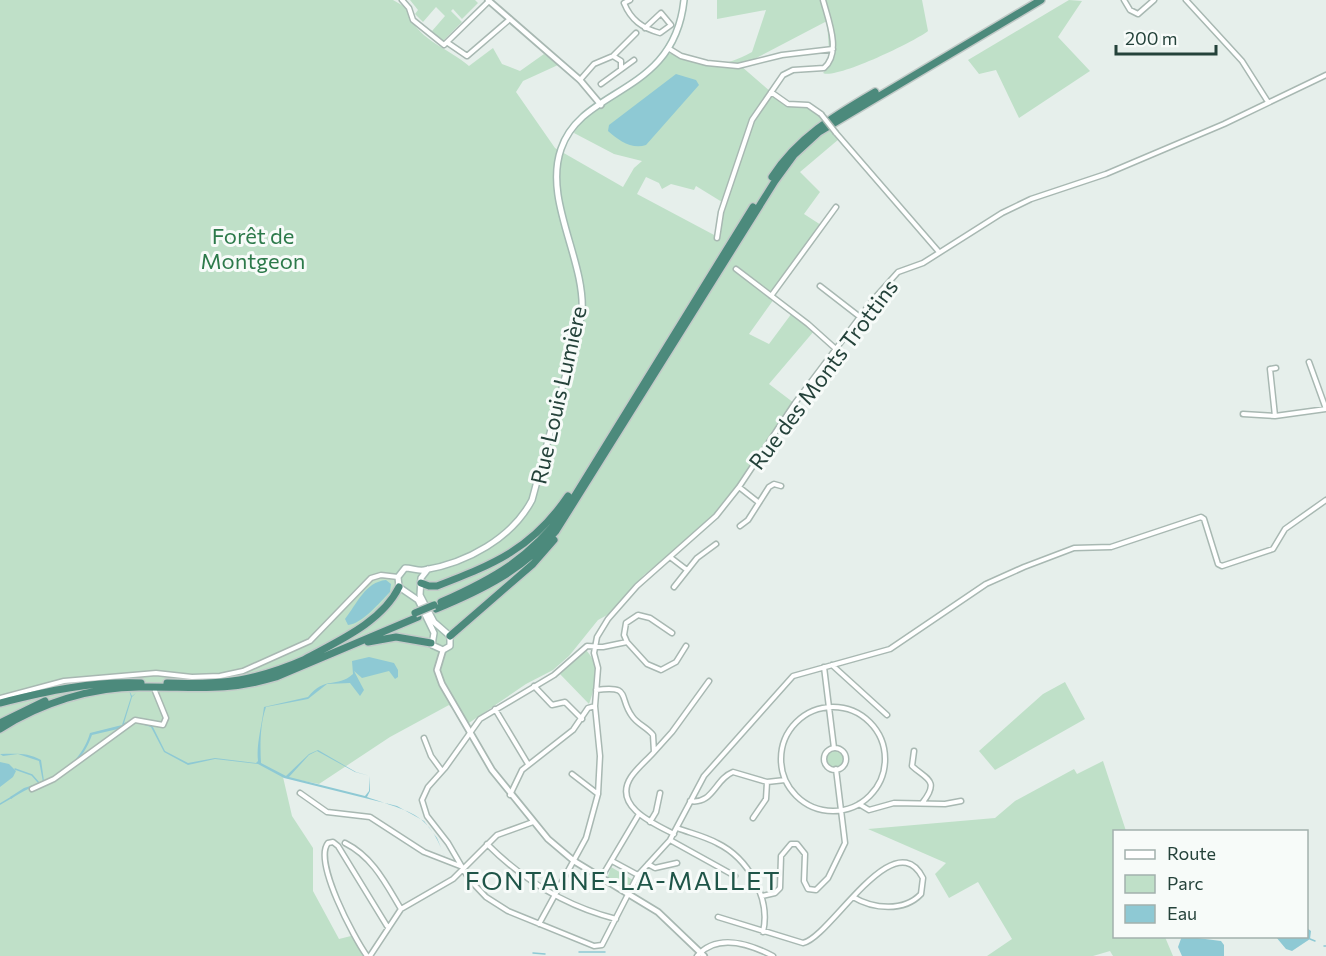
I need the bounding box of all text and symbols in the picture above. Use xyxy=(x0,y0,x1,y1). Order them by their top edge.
scale bar xyxy=(1116,18,1216,56)
text: 200 m xyxy=(1125,27,1178,49)
park label: Forêt de Montgeon xyxy=(201,222,305,274)
street label: Rue des Monts Trottins xyxy=(743,274,903,474)
street label: Rue Louis Lumière xyxy=(524,303,592,487)
legend xyxy=(1113,830,1308,938)
text: Route xyxy=(1167,842,1216,864)
district label: FONTAINE-LA-MALLET xyxy=(465,864,781,895)
text: Parc xyxy=(1167,872,1204,894)
text: Eau xyxy=(1167,902,1197,924)

